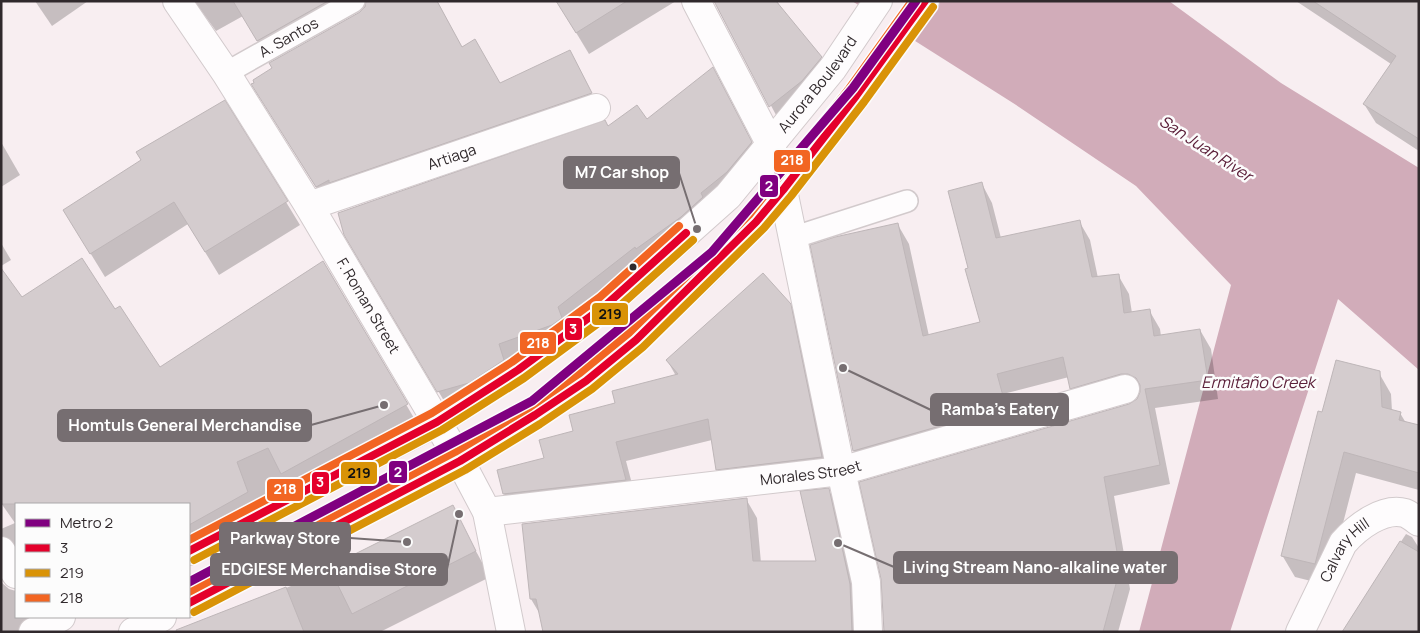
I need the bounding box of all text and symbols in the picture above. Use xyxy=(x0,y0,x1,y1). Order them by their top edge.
street label: A. Santos xyxy=(255,12,322,62)
street label: Aurora Boulevard xyxy=(773,32,862,137)
water label: San Juan River xyxy=(1155,110,1259,188)
street label: Artiaga xyxy=(425,139,479,175)
line badge: 218 xyxy=(773,149,811,173)
text: 218 xyxy=(780,150,804,169)
callout: M7 Car shop xyxy=(564,157,679,188)
text: M7 Car shop xyxy=(575,161,669,183)
line badge: 2 xyxy=(759,174,779,198)
text: 2 xyxy=(765,176,773,195)
street label: F. Roman Street xyxy=(332,254,405,358)
unlabelled marker xyxy=(628,262,638,272)
line badge: 219 xyxy=(591,302,629,326)
text: 219 xyxy=(598,304,622,323)
line badge: 3 xyxy=(564,317,583,341)
text: 3 xyxy=(569,319,577,338)
line badge: 218 xyxy=(519,331,557,355)
text: 218 xyxy=(526,333,550,352)
water label: Ermitaño Creek xyxy=(1201,371,1317,393)
callout: Ramba's Eatery xyxy=(931,394,1068,425)
text: Ramba's Eatery xyxy=(941,398,1059,420)
callout: Homtuls General Merchandise xyxy=(58,410,311,441)
text: Homtuls General Merchandise xyxy=(68,414,302,436)
street label: Morales Street xyxy=(759,455,864,490)
line badge: 2 xyxy=(388,460,408,484)
line badge: 219 xyxy=(340,461,378,485)
text: 2 xyxy=(394,462,402,481)
text: 219 xyxy=(347,463,371,482)
line badge: 3 xyxy=(311,471,330,495)
text: 3 xyxy=(316,472,324,491)
line badge: 218 xyxy=(266,478,304,502)
text: 218 xyxy=(273,479,297,498)
legend xyxy=(15,503,190,618)
text: Metro 2 xyxy=(60,512,113,533)
street label: Calvary Hill xyxy=(1315,512,1373,586)
callout: Parkway Store xyxy=(220,523,350,554)
text: Parkway Store xyxy=(230,527,340,549)
text: 3 xyxy=(60,537,68,558)
callout: Living Stream Nano-alkaline water xyxy=(894,552,1177,583)
callout: EDGIESE Merchandise Store xyxy=(211,554,447,585)
text: Living Stream Nano-alkaline water xyxy=(903,556,1167,578)
text: EDGIESE Merchandise Store xyxy=(221,558,437,580)
text: 219 xyxy=(60,562,84,583)
text: 218 xyxy=(60,587,83,608)

